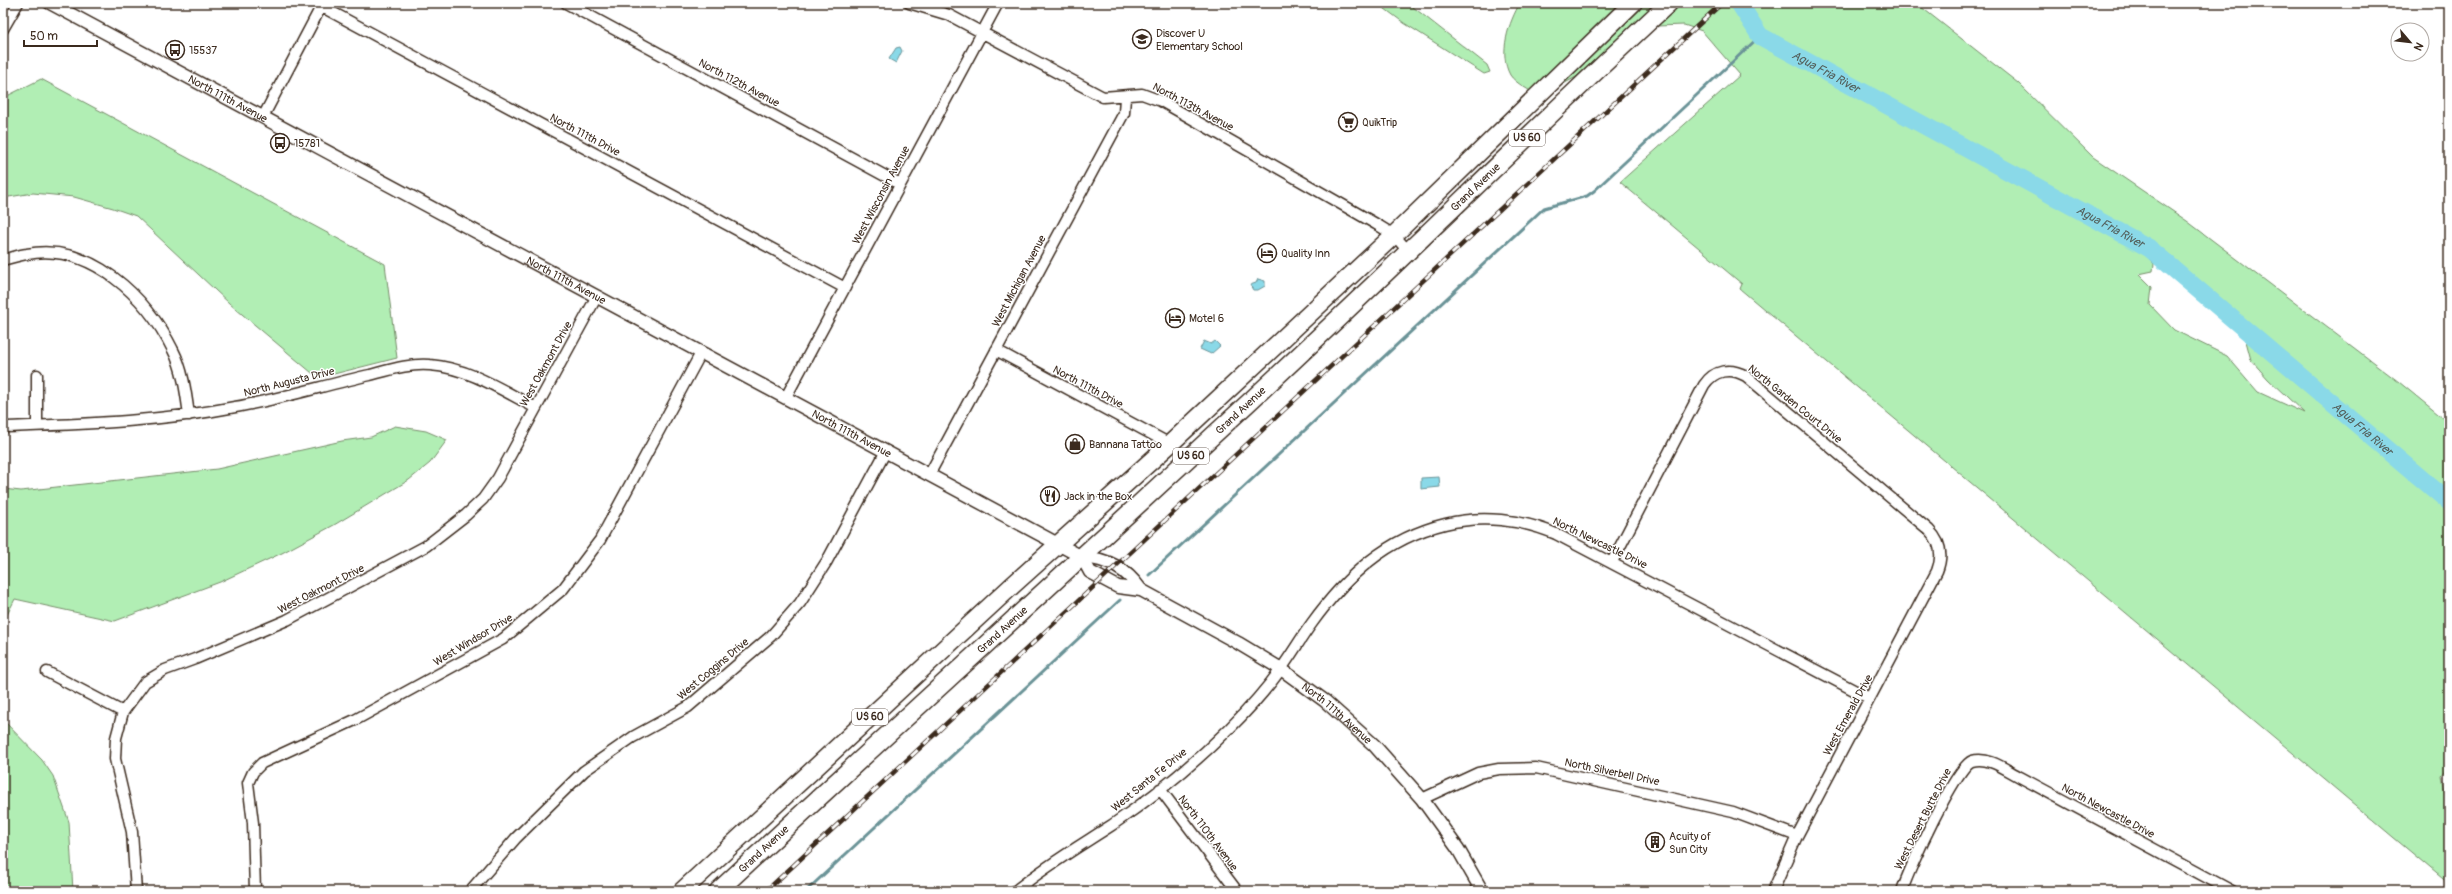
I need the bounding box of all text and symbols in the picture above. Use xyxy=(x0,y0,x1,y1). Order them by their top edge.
scale bar xyxy=(24,22,97,48)
north arrow xyxy=(2390,22,2430,62)
place label: Discover U Elementary School xyxy=(1156,27,1243,53)
school or university icon: Discover U Elementary School xyxy=(1131,28,1153,50)
text: 50 m xyxy=(30,29,58,44)
bus stop icon: 15537 xyxy=(164,39,186,61)
text: N xyxy=(2411,40,2426,53)
place label: 15537 xyxy=(189,44,217,57)
water label: Agua Fria River xyxy=(1789,47,1864,97)
street label: North 112th Avenue xyxy=(696,56,782,110)
street label: North 111th Avenue xyxy=(186,72,270,125)
street label: North 113th Avenue xyxy=(1150,80,1236,134)
street label: North 111th Drive xyxy=(548,111,623,159)
supermarket icon: QuikTrip xyxy=(1337,111,1359,133)
place label: QuikTrip xyxy=(1362,116,1397,129)
road number: US 60 xyxy=(1509,130,1545,146)
bus stop icon: 15781 xyxy=(269,132,291,154)
place label: 15781 xyxy=(294,137,320,150)
street label: West Wisconsin Avenue xyxy=(850,143,913,246)
street label: Grand Avenue xyxy=(1448,160,1503,214)
water label: Agua Fria River xyxy=(2074,202,2148,252)
street label: West Michigan Avenue xyxy=(989,232,1049,329)
hotel icon: Quality Inn xyxy=(1256,242,1278,264)
place label: Quality Inn xyxy=(1281,247,1330,260)
street label: North 111th Avenue xyxy=(524,254,609,307)
hotel icon: Motel 6 xyxy=(1164,307,1186,329)
place label: Motel 6 xyxy=(1189,312,1224,325)
street label: West Oakmont Drive xyxy=(517,319,575,409)
street label: North Garden Court Drive xyxy=(1745,362,1845,446)
street label: North 111th Drive xyxy=(1051,363,1126,411)
street label: North Augusta Drive xyxy=(242,364,336,400)
street label: Grand Avenue xyxy=(1213,383,1269,437)
water label: Agua Fria River xyxy=(2329,399,2397,460)
street label: North 111th Avenue xyxy=(810,407,894,460)
shop icon: Bannana Tattoo xyxy=(1064,433,1086,455)
place label: Bannana Tattoo xyxy=(1089,438,1162,451)
road number: US 60 xyxy=(1173,448,1209,464)
restaurant icon: Jack in the Box xyxy=(1039,485,1061,507)
place label: Jack in the Box xyxy=(1064,490,1132,503)
street label: North Newcastle Drive xyxy=(1551,514,1650,572)
street label: West Oakmont Drive xyxy=(276,561,367,616)
street label: Grand Avenue xyxy=(974,603,1030,656)
street label: West Windsor Drive xyxy=(431,611,515,669)
street label: West Coggins Drive xyxy=(675,635,752,703)
street label: West Emerald Drive xyxy=(1820,672,1876,758)
street label: North 111th Avenue xyxy=(1299,680,1375,747)
road number: US 60 xyxy=(852,709,888,725)
street label: West Santa Fe Drive xyxy=(1109,745,1190,814)
street label: North Silverbell Drive xyxy=(1563,756,1661,789)
street label: West Desert Butte Drive xyxy=(1892,766,1954,872)
street label: North Newcastle Drive xyxy=(2059,781,2157,841)
street label: North 110th Avenue xyxy=(1175,793,1241,874)
street label: Grand Avenue xyxy=(736,822,792,875)
place label: Acuity of Sun City xyxy=(1669,830,1712,856)
building icon: Acuity of Sun City xyxy=(1644,831,1666,853)

